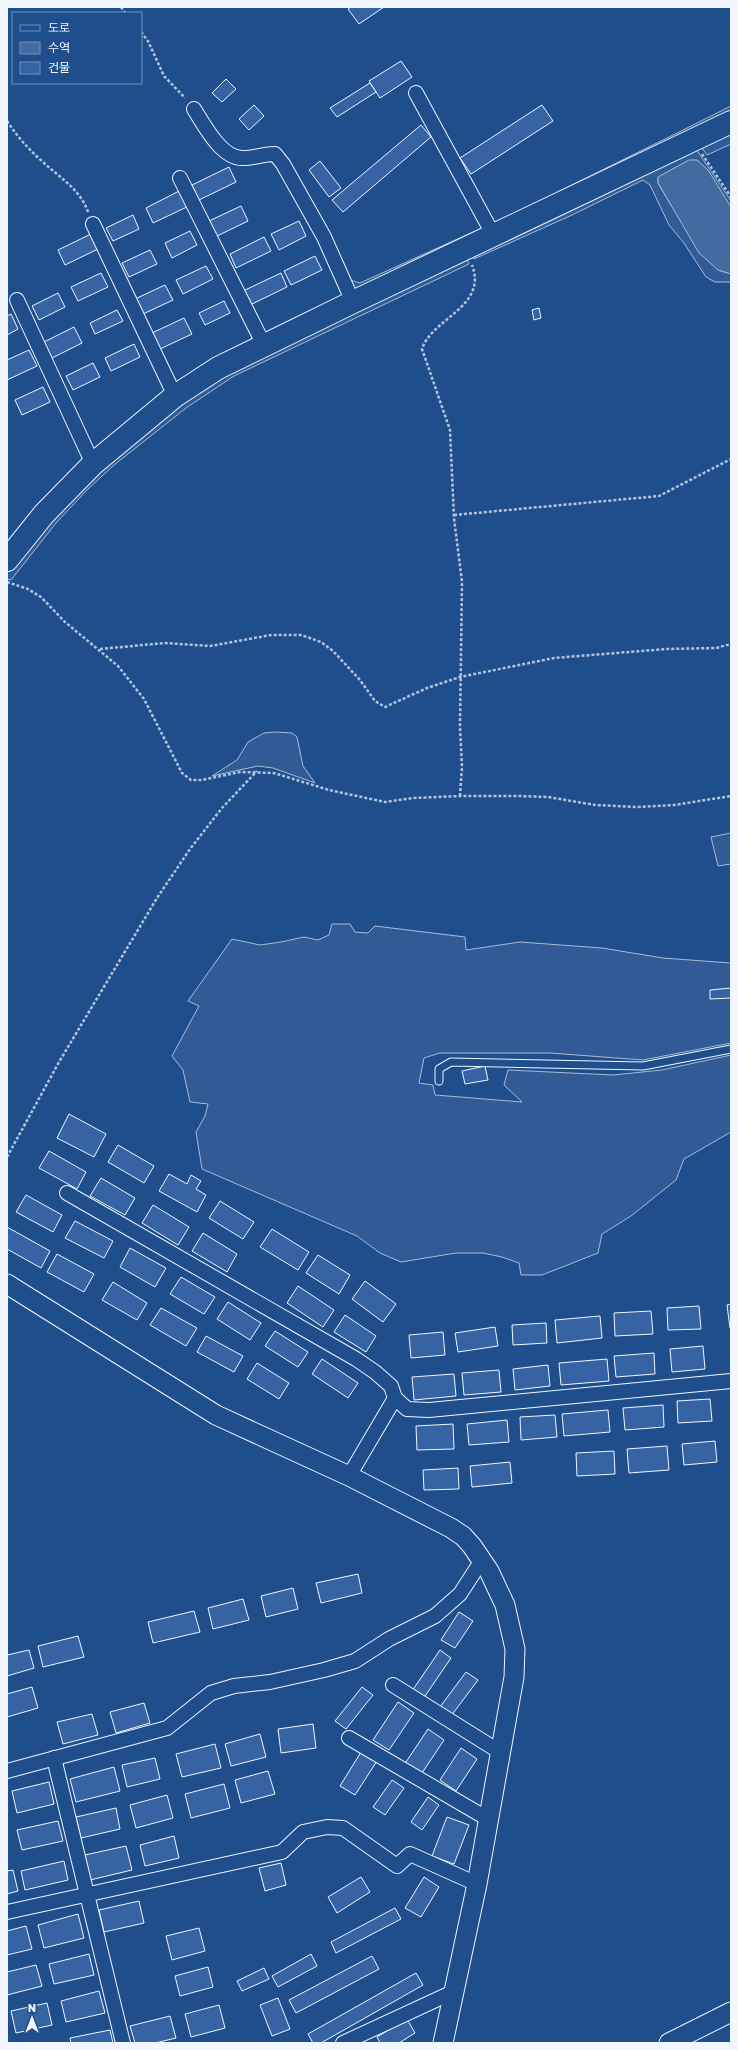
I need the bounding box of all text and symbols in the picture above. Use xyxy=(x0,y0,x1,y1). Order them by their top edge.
legend xyxy=(12,12,142,84)
text: 도로 xyxy=(48,20,70,35)
text: 수역 xyxy=(48,40,70,55)
text: 건물 xyxy=(48,60,70,75)
north arrow xyxy=(12,1998,52,2038)
text: N xyxy=(28,2001,36,2014)

